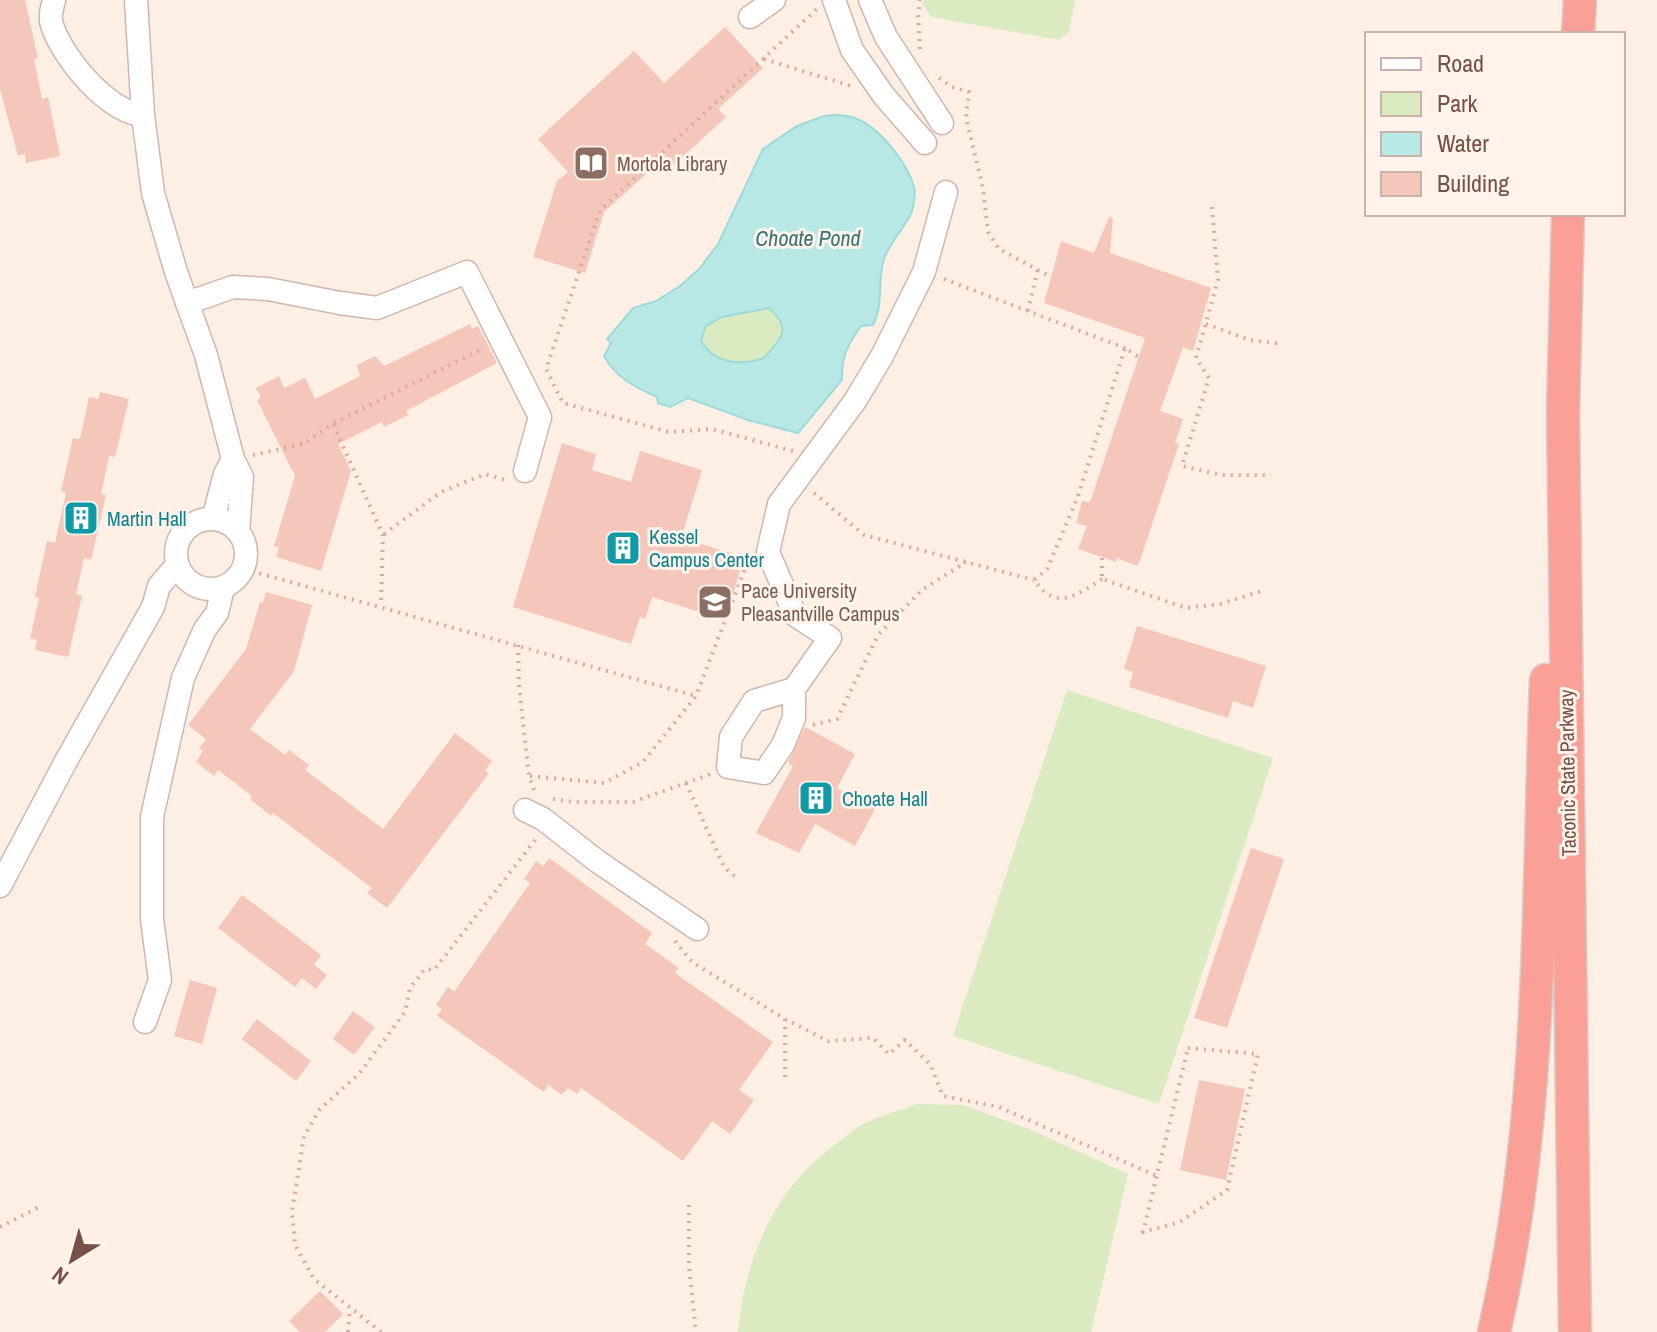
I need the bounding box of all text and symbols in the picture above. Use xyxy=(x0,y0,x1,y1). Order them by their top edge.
legend xyxy=(1365,32,1625,216)
text: Road xyxy=(1437,47,1484,79)
text: Park xyxy=(1437,87,1478,119)
text: Water xyxy=(1437,127,1489,159)
library icon: Mortola Library xyxy=(572,144,610,182)
place label: Mortola Library xyxy=(617,150,728,177)
text: Building xyxy=(1437,167,1509,199)
water label: Choate Pond xyxy=(755,223,862,253)
building icon: Martin Hall xyxy=(62,499,100,537)
place label: Martin Hall xyxy=(107,505,186,532)
place label: Kessel Campus Center xyxy=(649,523,764,573)
building icon: Kessel Campus Center xyxy=(604,529,642,567)
place label: Pace University Pleasantville Campus xyxy=(741,577,900,627)
school or university icon: Pace University Pleasantville Campus xyxy=(696,583,734,621)
street label: Taconic State Parkway xyxy=(1552,688,1582,857)
building icon: Choate Hall xyxy=(797,779,835,817)
place label: Choate Hall xyxy=(842,785,928,812)
north arrow xyxy=(32,1220,112,1300)
text: N xyxy=(46,1260,74,1292)

